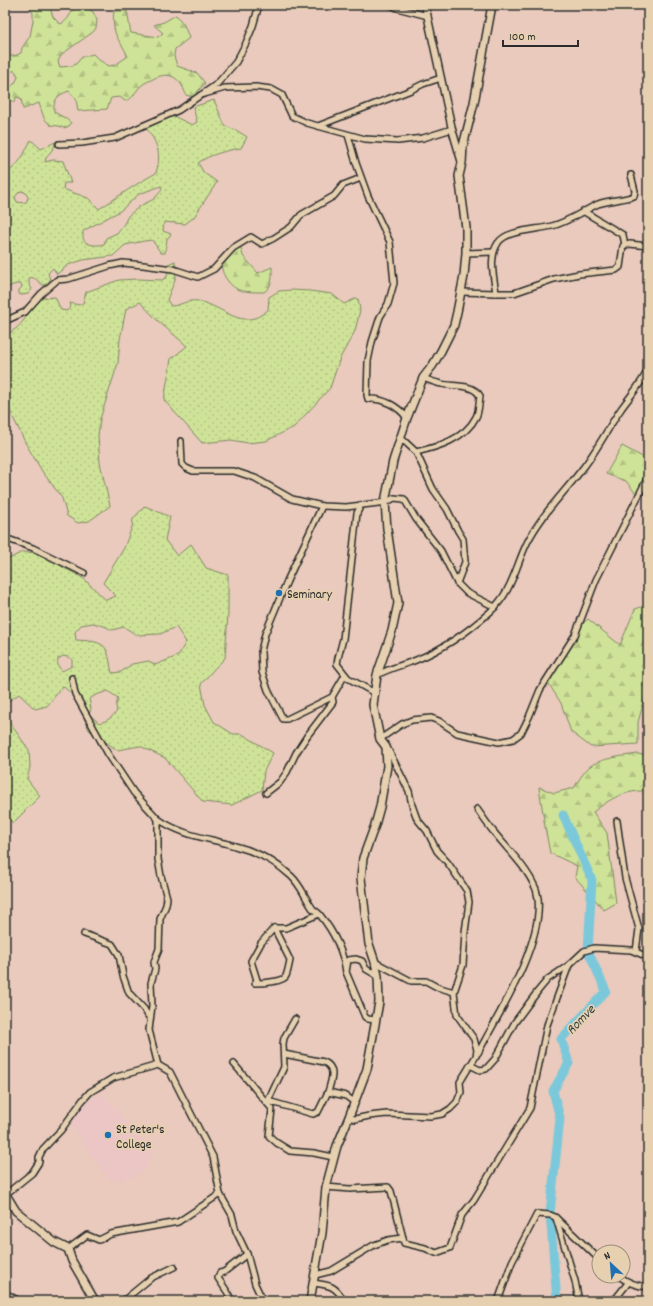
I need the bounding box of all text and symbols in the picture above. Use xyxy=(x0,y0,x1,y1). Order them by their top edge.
scale bar xyxy=(503,22,578,48)
text: 100 m xyxy=(509,29,536,46)
place label: Seminary xyxy=(287,586,333,605)
marker: Seminary xyxy=(274,588,284,598)
water label: Romve xyxy=(562,1000,601,1040)
place label: St Peter's College xyxy=(116,1121,165,1155)
marker: St Peter's College xyxy=(103,1130,113,1140)
north arrow xyxy=(591,1244,631,1284)
text: N xyxy=(602,1248,614,1265)

